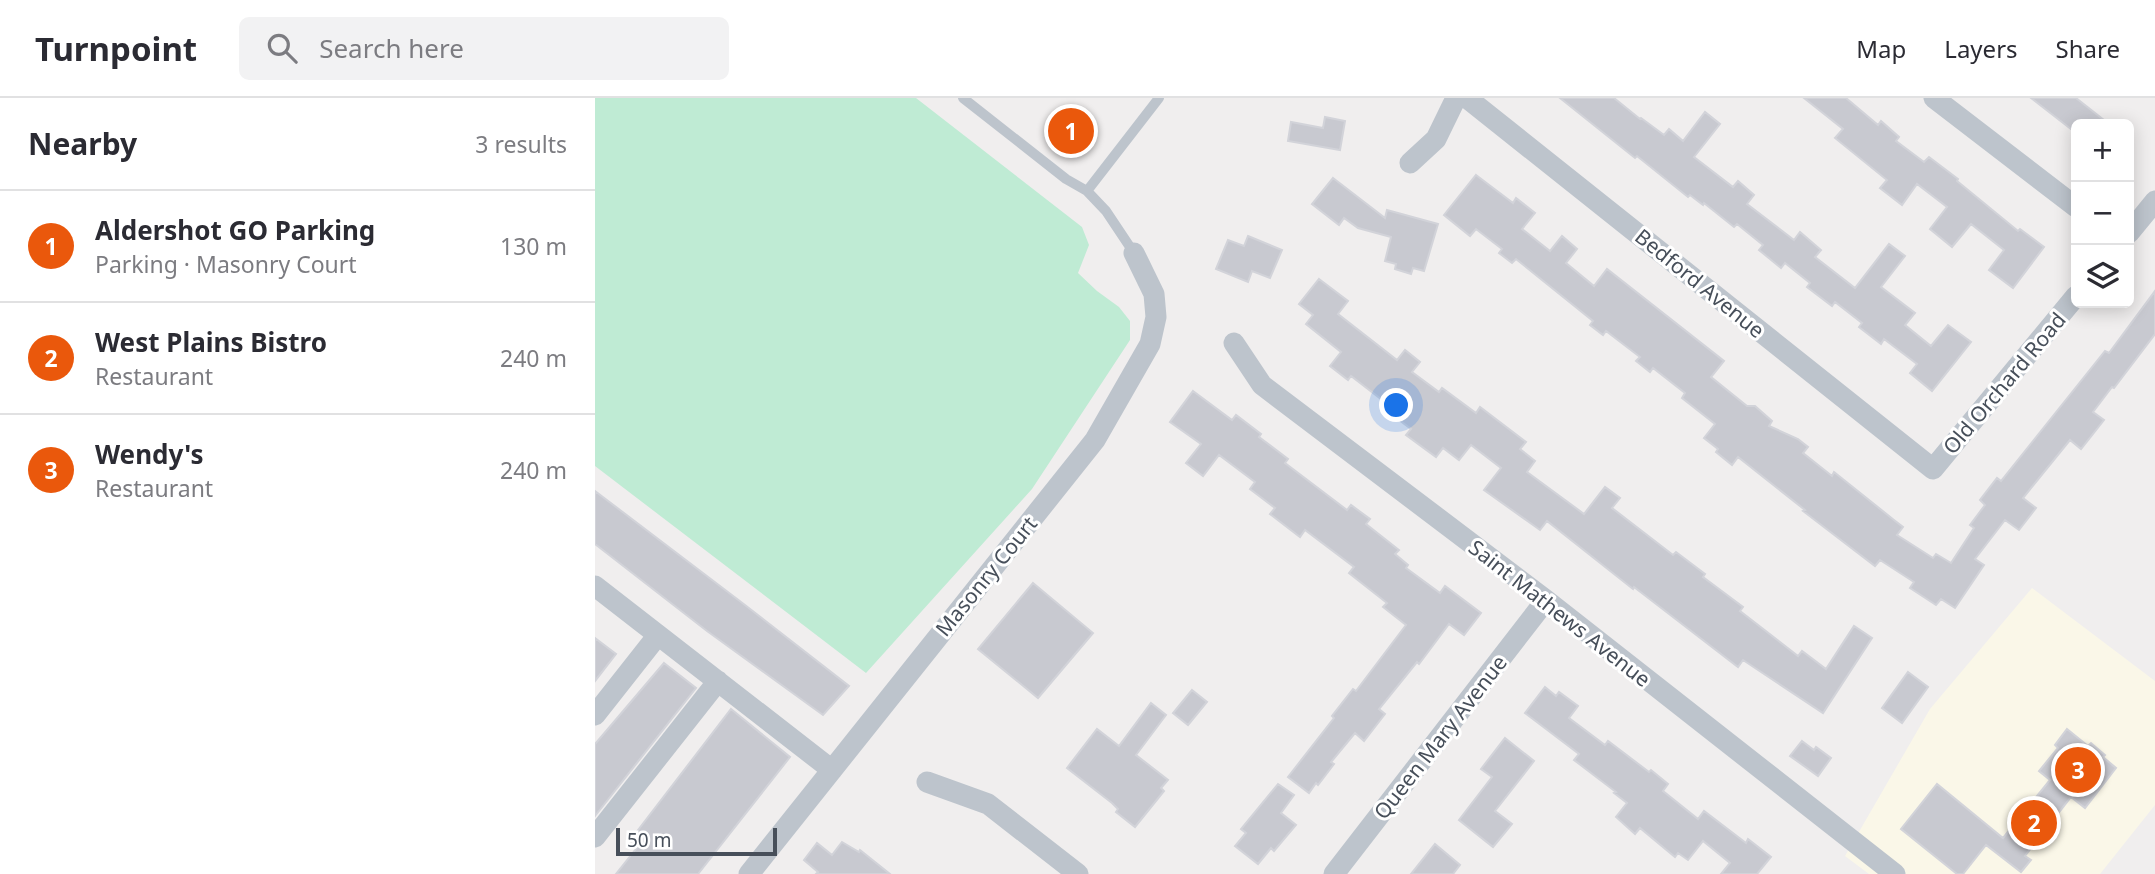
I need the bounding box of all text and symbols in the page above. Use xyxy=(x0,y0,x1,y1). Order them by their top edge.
search box xyxy=(239,17,729,80)
text: Turnpoint xyxy=(35,26,197,71)
icon: search xyxy=(263,29,301,67)
text: Search here xyxy=(319,30,464,66)
text: Map xyxy=(1856,32,1906,65)
text: Layers xyxy=(1944,32,2018,65)
text: Share xyxy=(2056,32,2120,65)
pin: 1 xyxy=(1048,105,1094,157)
map controls xyxy=(2071,119,2134,308)
button: + xyxy=(2071,119,2134,182)
text: Nearby xyxy=(28,123,137,164)
text: 3 results xyxy=(475,128,567,160)
button: − xyxy=(2071,182,2134,245)
text: Aldershot GO Parking xyxy=(95,212,375,248)
street label: Bedford Avenue xyxy=(1630,222,1770,344)
text: 1 xyxy=(44,230,58,262)
text: 130 m xyxy=(500,230,567,262)
button: layers xyxy=(2071,245,2134,308)
text: Parking · Masonry Court xyxy=(95,248,357,280)
street label: Old Orchard Road xyxy=(1936,306,2072,460)
text: West Plains Bistro xyxy=(95,324,327,360)
text: 2 xyxy=(44,342,58,374)
text: 240 m xyxy=(500,342,567,374)
text: Restaurant xyxy=(95,360,213,392)
your location xyxy=(1379,388,1413,422)
text: Wendy's xyxy=(95,436,204,472)
text: 3 xyxy=(44,454,58,486)
text: 240 m xyxy=(500,454,567,486)
text: Restaurant xyxy=(95,472,213,504)
street label: Masonry Court xyxy=(929,510,1043,642)
street label: Saint Mathews Avenue xyxy=(1463,533,1657,693)
street label: Queen Mary Avenue xyxy=(1367,649,1513,825)
pin: 3 xyxy=(2055,744,2101,796)
pin: 2 xyxy=(2011,797,2057,849)
scale bar xyxy=(616,825,777,857)
text: 50 m xyxy=(627,827,671,853)

